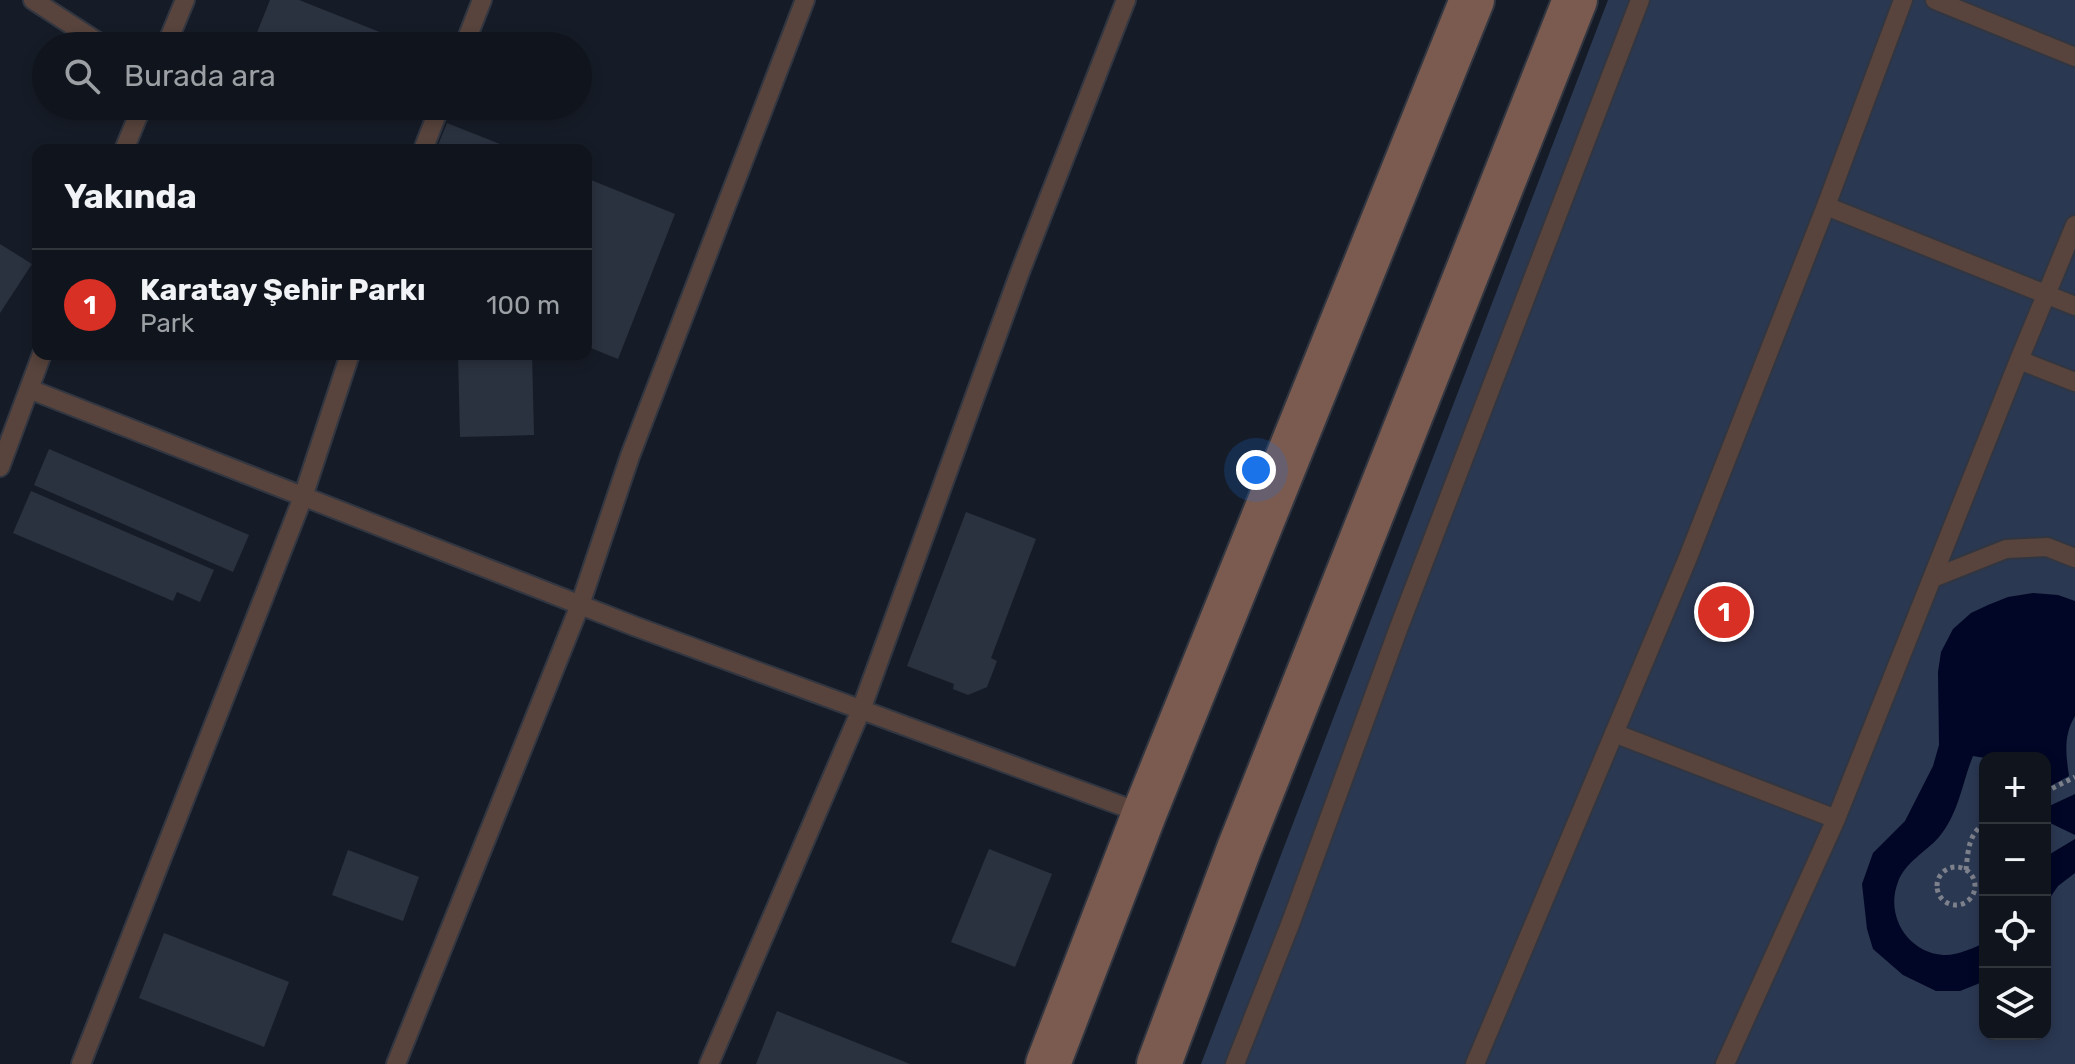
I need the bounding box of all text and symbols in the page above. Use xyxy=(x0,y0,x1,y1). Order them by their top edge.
search box xyxy=(32,32,592,120)
icon: search xyxy=(60,54,104,98)
text: Burada ara xyxy=(124,58,276,94)
text: Yakında xyxy=(64,176,197,217)
text: Karatay Şehir Parkı xyxy=(140,272,426,308)
text: 1 xyxy=(84,290,96,321)
text: 100 m xyxy=(486,290,560,321)
text: Park xyxy=(140,308,194,339)
your location xyxy=(1236,450,1276,490)
pin: 1 xyxy=(1698,582,1750,642)
map controls xyxy=(1979,752,2051,1040)
button: + xyxy=(1979,752,2051,824)
button: − xyxy=(1979,824,2051,896)
button: locate xyxy=(1979,896,2051,968)
button: layers xyxy=(1979,968,2051,1040)

